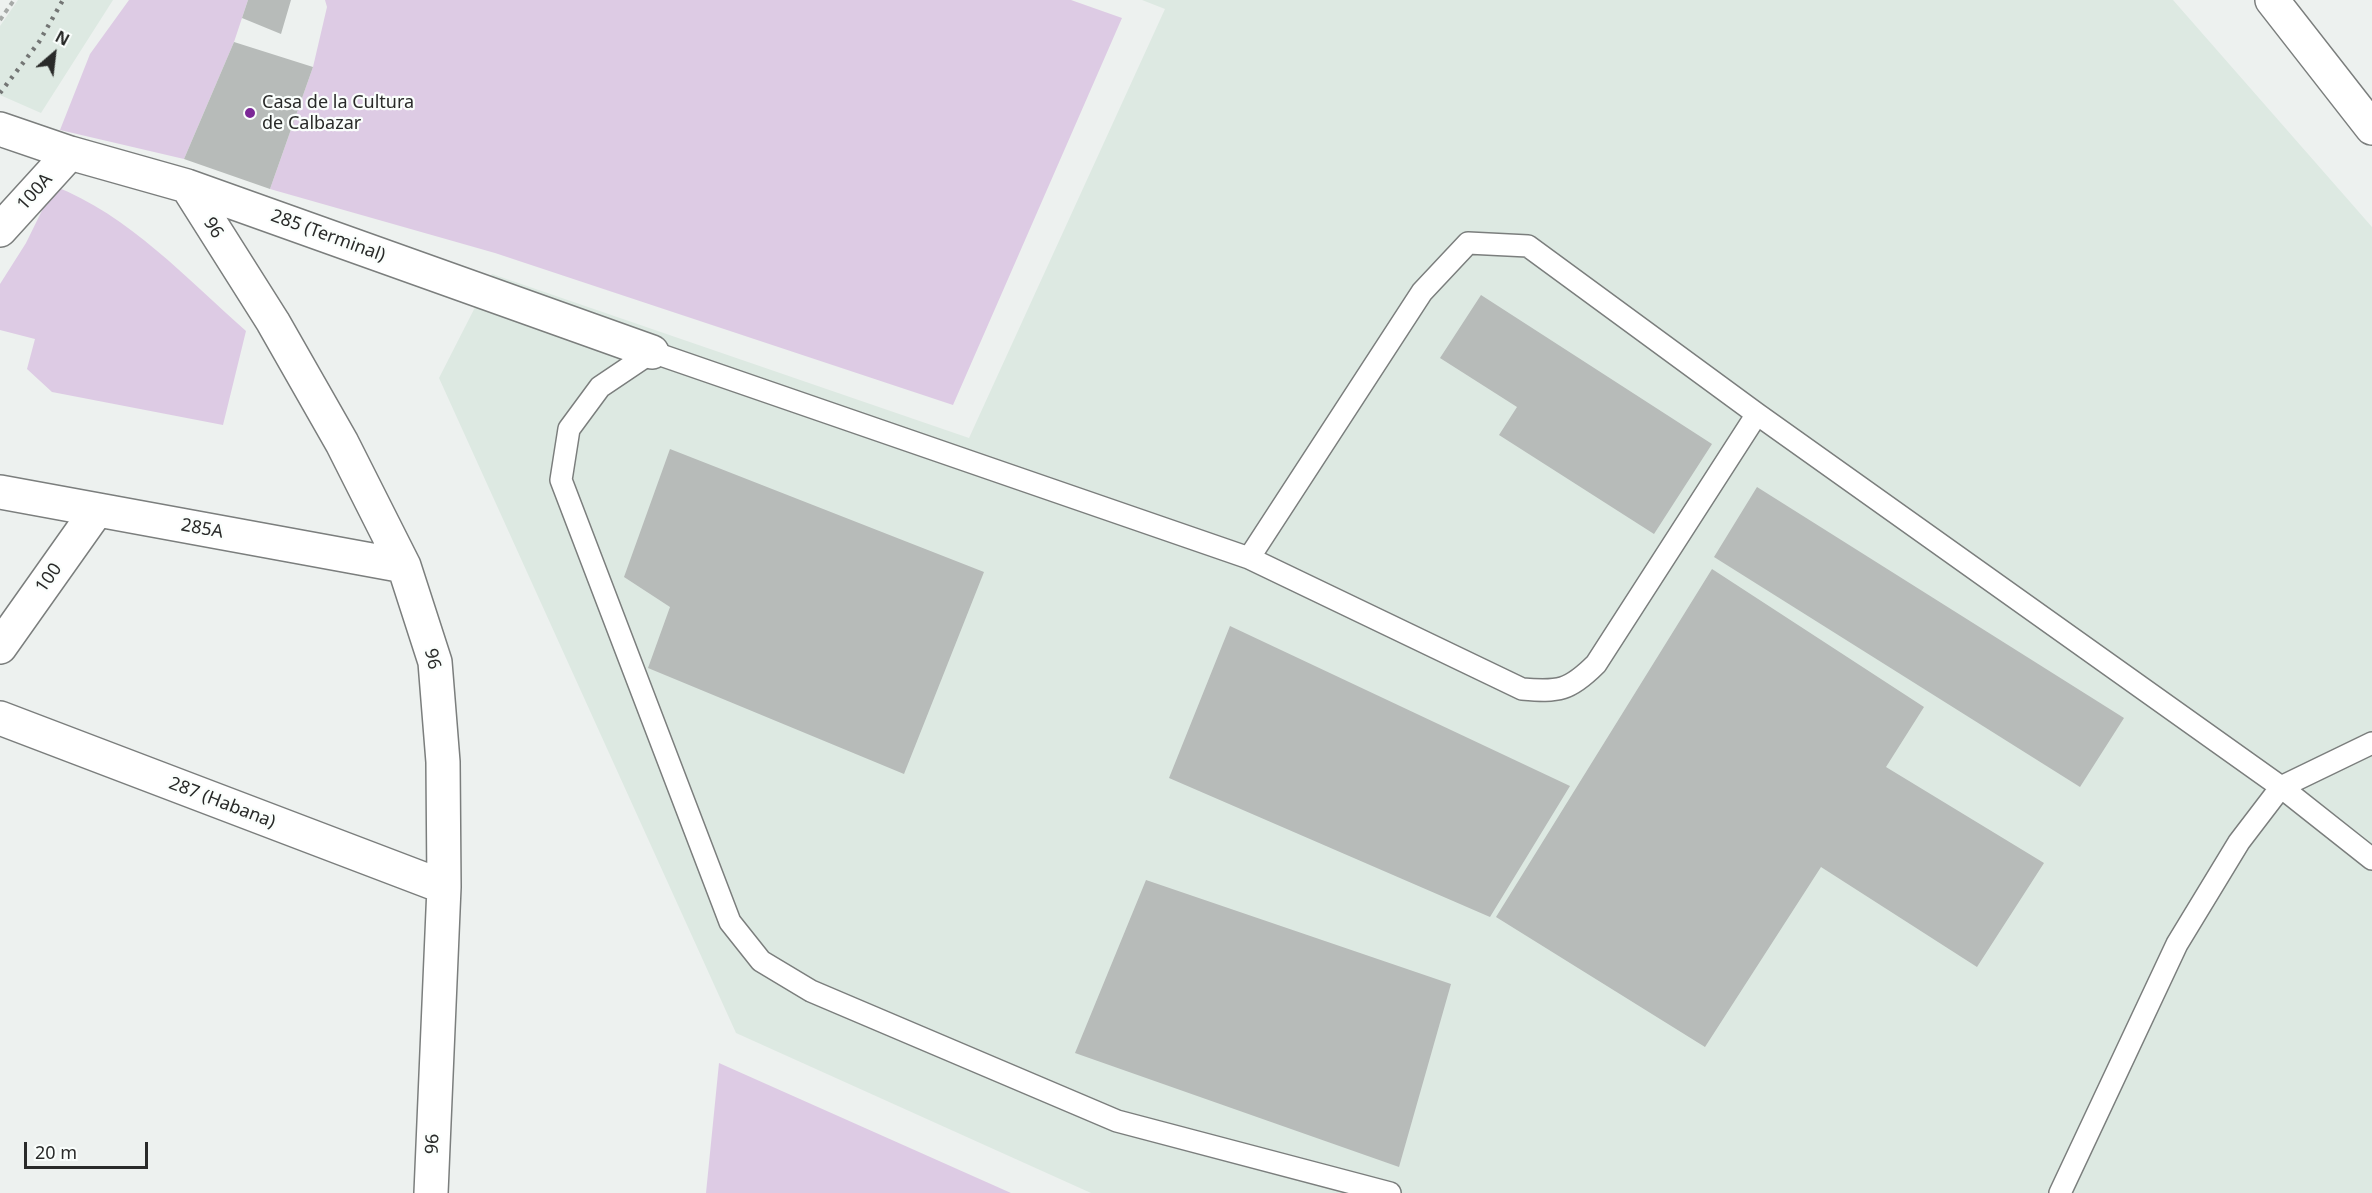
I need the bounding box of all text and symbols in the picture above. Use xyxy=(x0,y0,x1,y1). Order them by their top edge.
north arrow xyxy=(24,24,84,84)
text: N xyxy=(52,25,73,51)
place label: Casa de la Cultura de Calbazar xyxy=(262,92,414,134)
marker: Casa de la Cultura de Calbazar xyxy=(243,106,257,120)
street label: 100A xyxy=(13,169,57,215)
street label: 285 (Terminal) xyxy=(268,205,388,267)
street label: 96 xyxy=(198,214,228,242)
street label: 285A xyxy=(179,515,225,543)
street label: 100 xyxy=(31,559,67,597)
street label: 96 xyxy=(419,647,445,671)
street label: 287 (Habana) xyxy=(166,773,278,833)
scale bar xyxy=(27,1130,152,1168)
street label: 96 xyxy=(422,1133,444,1155)
text: 20 m xyxy=(35,1140,77,1164)

